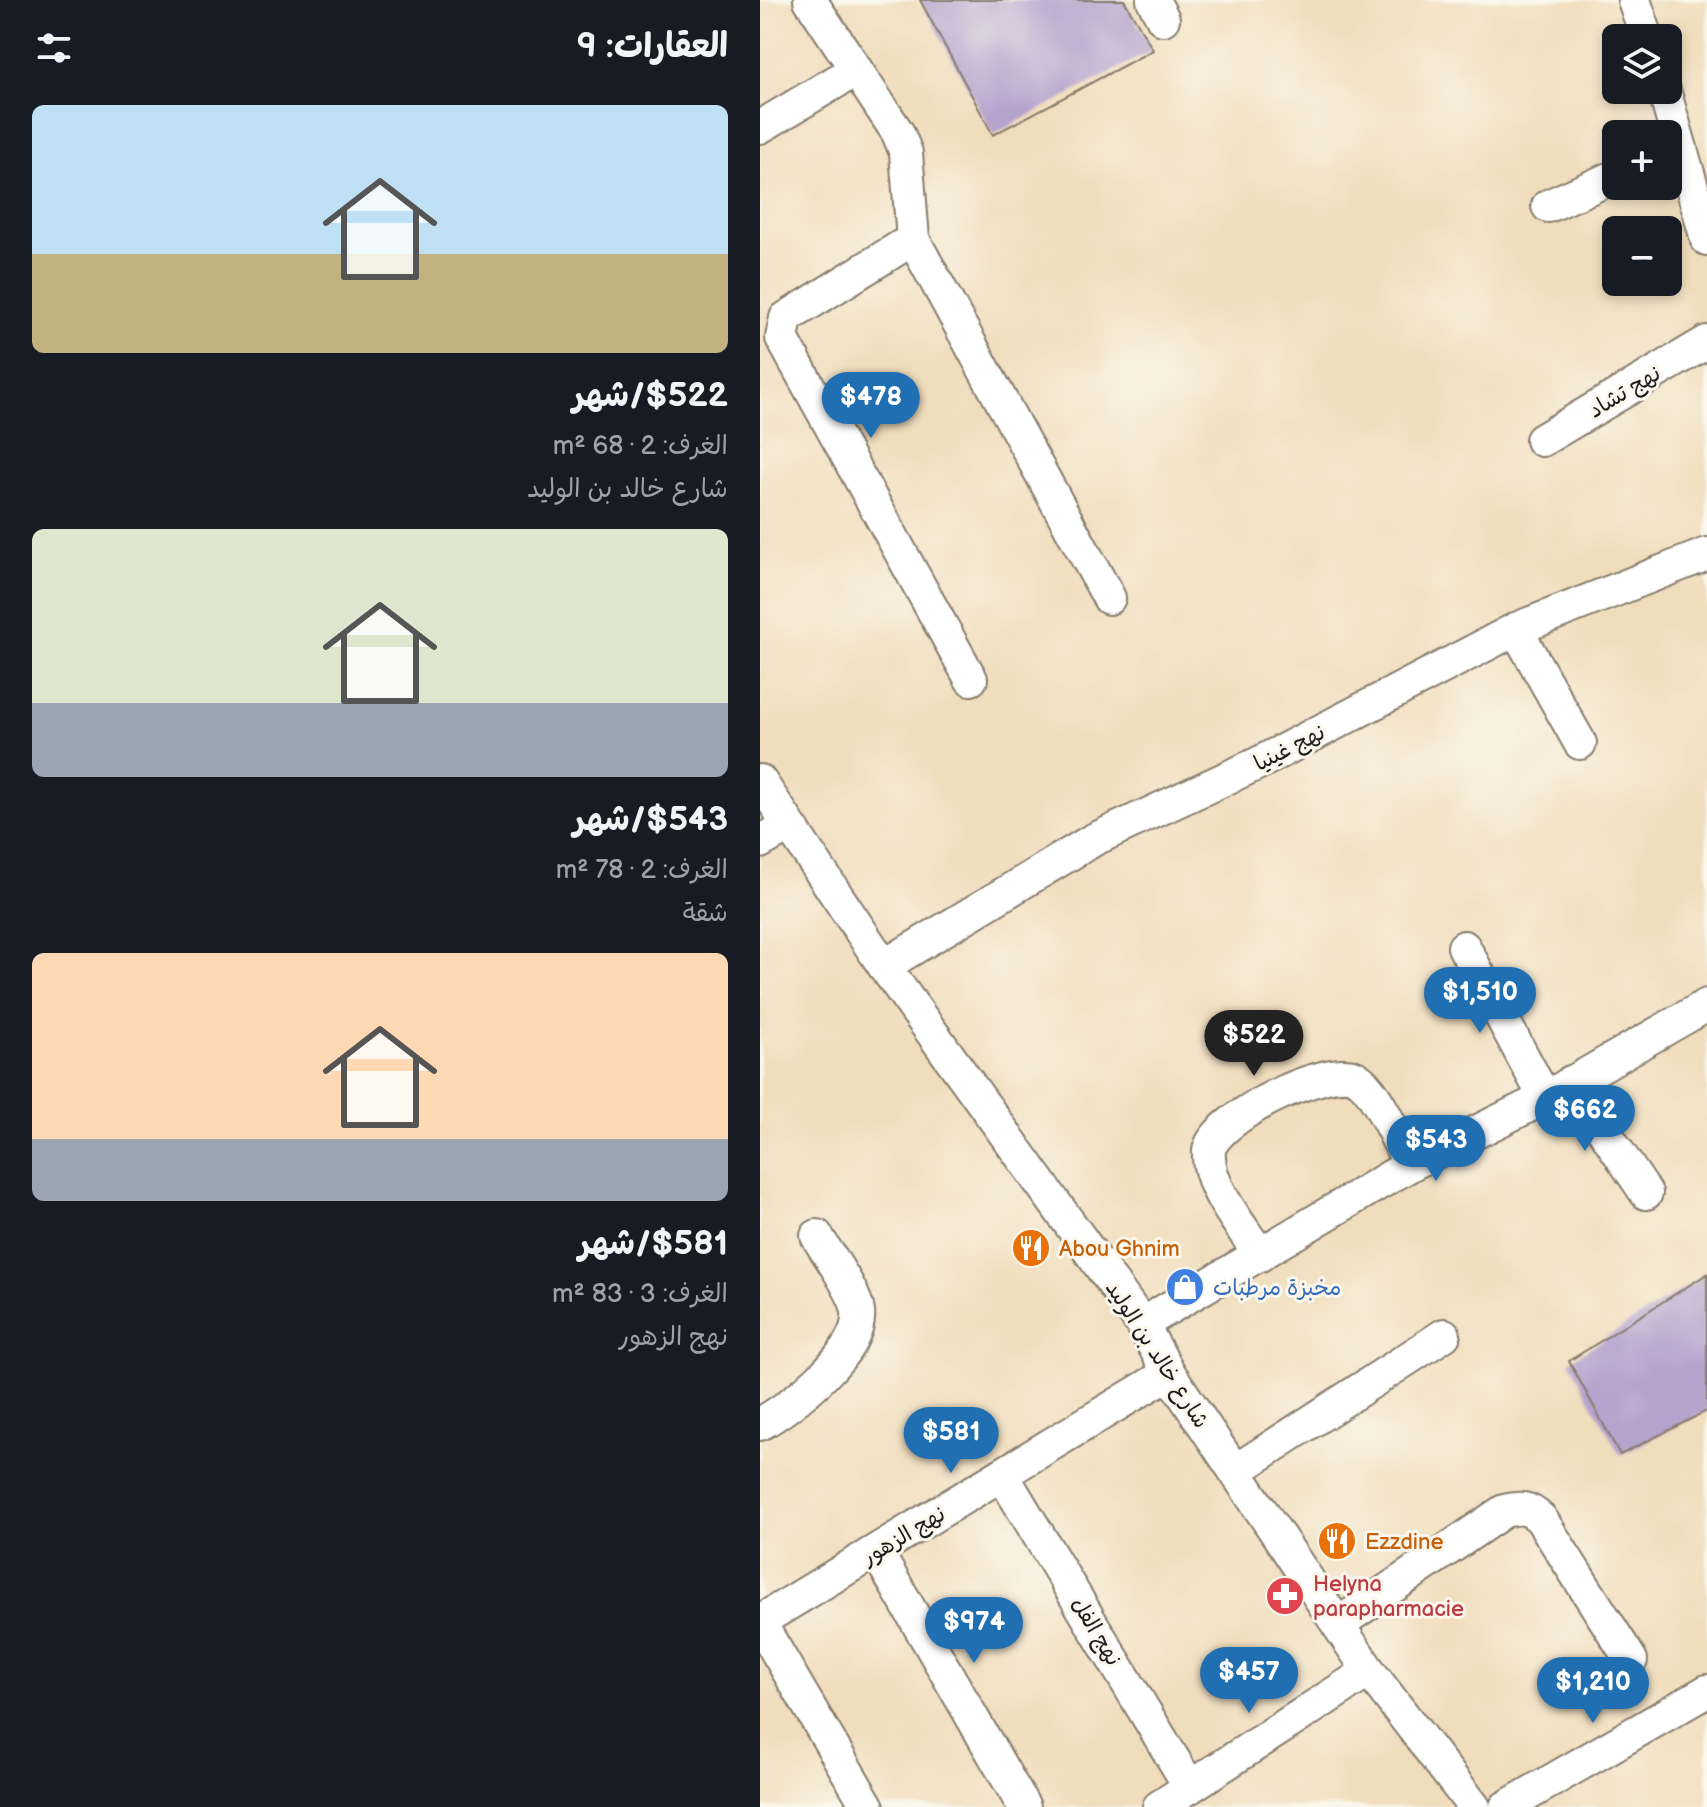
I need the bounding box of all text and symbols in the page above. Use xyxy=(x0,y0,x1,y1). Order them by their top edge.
map controls xyxy=(1602,24,1682,296)
button: layers xyxy=(1602,24,1682,104)
icon: filters xyxy=(32,26,76,70)
text: العقارات: 9 xyxy=(577,26,728,67)
button: + xyxy=(1602,120,1682,200)
icon: home xyxy=(308,157,452,301)
button: − xyxy=(1602,216,1682,296)
street label: نهج تشاد xyxy=(1584,360,1666,425)
pin: $478 xyxy=(824,372,918,440)
text: $522/شهر xyxy=(572,375,728,416)
text: $478 xyxy=(840,382,902,413)
text: الغرف: 2 · 68 m² xyxy=(553,431,728,462)
text: شارع خالد بن الوليد xyxy=(527,474,728,505)
icon: home xyxy=(308,581,452,725)
street label: نهج غينيا xyxy=(1250,719,1330,779)
text: $543/شهر xyxy=(573,799,728,840)
text: الغرف: 2 · 78 m² xyxy=(556,855,728,886)
text: شقة xyxy=(683,898,728,929)
pin: $1,510 xyxy=(1415,967,1545,1035)
text: $1,510 xyxy=(1442,977,1518,1008)
icon: home xyxy=(308,1005,452,1149)
pin: $522 xyxy=(1207,1010,1301,1078)
text: $522 xyxy=(1222,1020,1286,1051)
pin: $662 xyxy=(1538,1085,1632,1153)
text: $662 xyxy=(1553,1095,1617,1126)
pin: $543 xyxy=(1389,1115,1483,1183)
text: $543 xyxy=(1405,1125,1467,1156)
text: $581/شهر xyxy=(578,1223,728,1264)
restaurant icon: Abou Ghnim xyxy=(1010,1227,1052,1269)
place label: Abou Ghnim xyxy=(1059,1236,1180,1263)
shop icon: مخبزة مرطبات xyxy=(1164,1266,1206,1308)
place label: مخبزة مرطبات xyxy=(1213,1275,1341,1302)
street label: شارع خالد بن الوليد xyxy=(1098,1276,1214,1434)
text: الغرف: 3 · 83 m² xyxy=(552,1279,728,1310)
text: نهج الزهور xyxy=(618,1322,728,1353)
pin: $581 xyxy=(904,1407,998,1475)
text: $581 xyxy=(922,1417,980,1448)
street label: نهج الزهور xyxy=(856,1501,951,1573)
restaurant icon: Ezzdine xyxy=(1316,1520,1358,1562)
place label: Ezzdine xyxy=(1365,1529,1443,1556)
place label: Helyna parapharmacie xyxy=(1313,1571,1464,1623)
pharmacy icon: Helyna parapharmacie xyxy=(1264,1575,1306,1617)
street label: نهج الفل xyxy=(1064,1593,1127,1672)
pin: $974 xyxy=(927,1597,1021,1665)
text: $974 xyxy=(943,1607,1005,1638)
pin: $457 xyxy=(1202,1647,1296,1715)
text: $457 xyxy=(1218,1657,1280,1688)
pin: $1,210 xyxy=(1528,1657,1658,1725)
text: $1,210 xyxy=(1555,1667,1631,1698)

